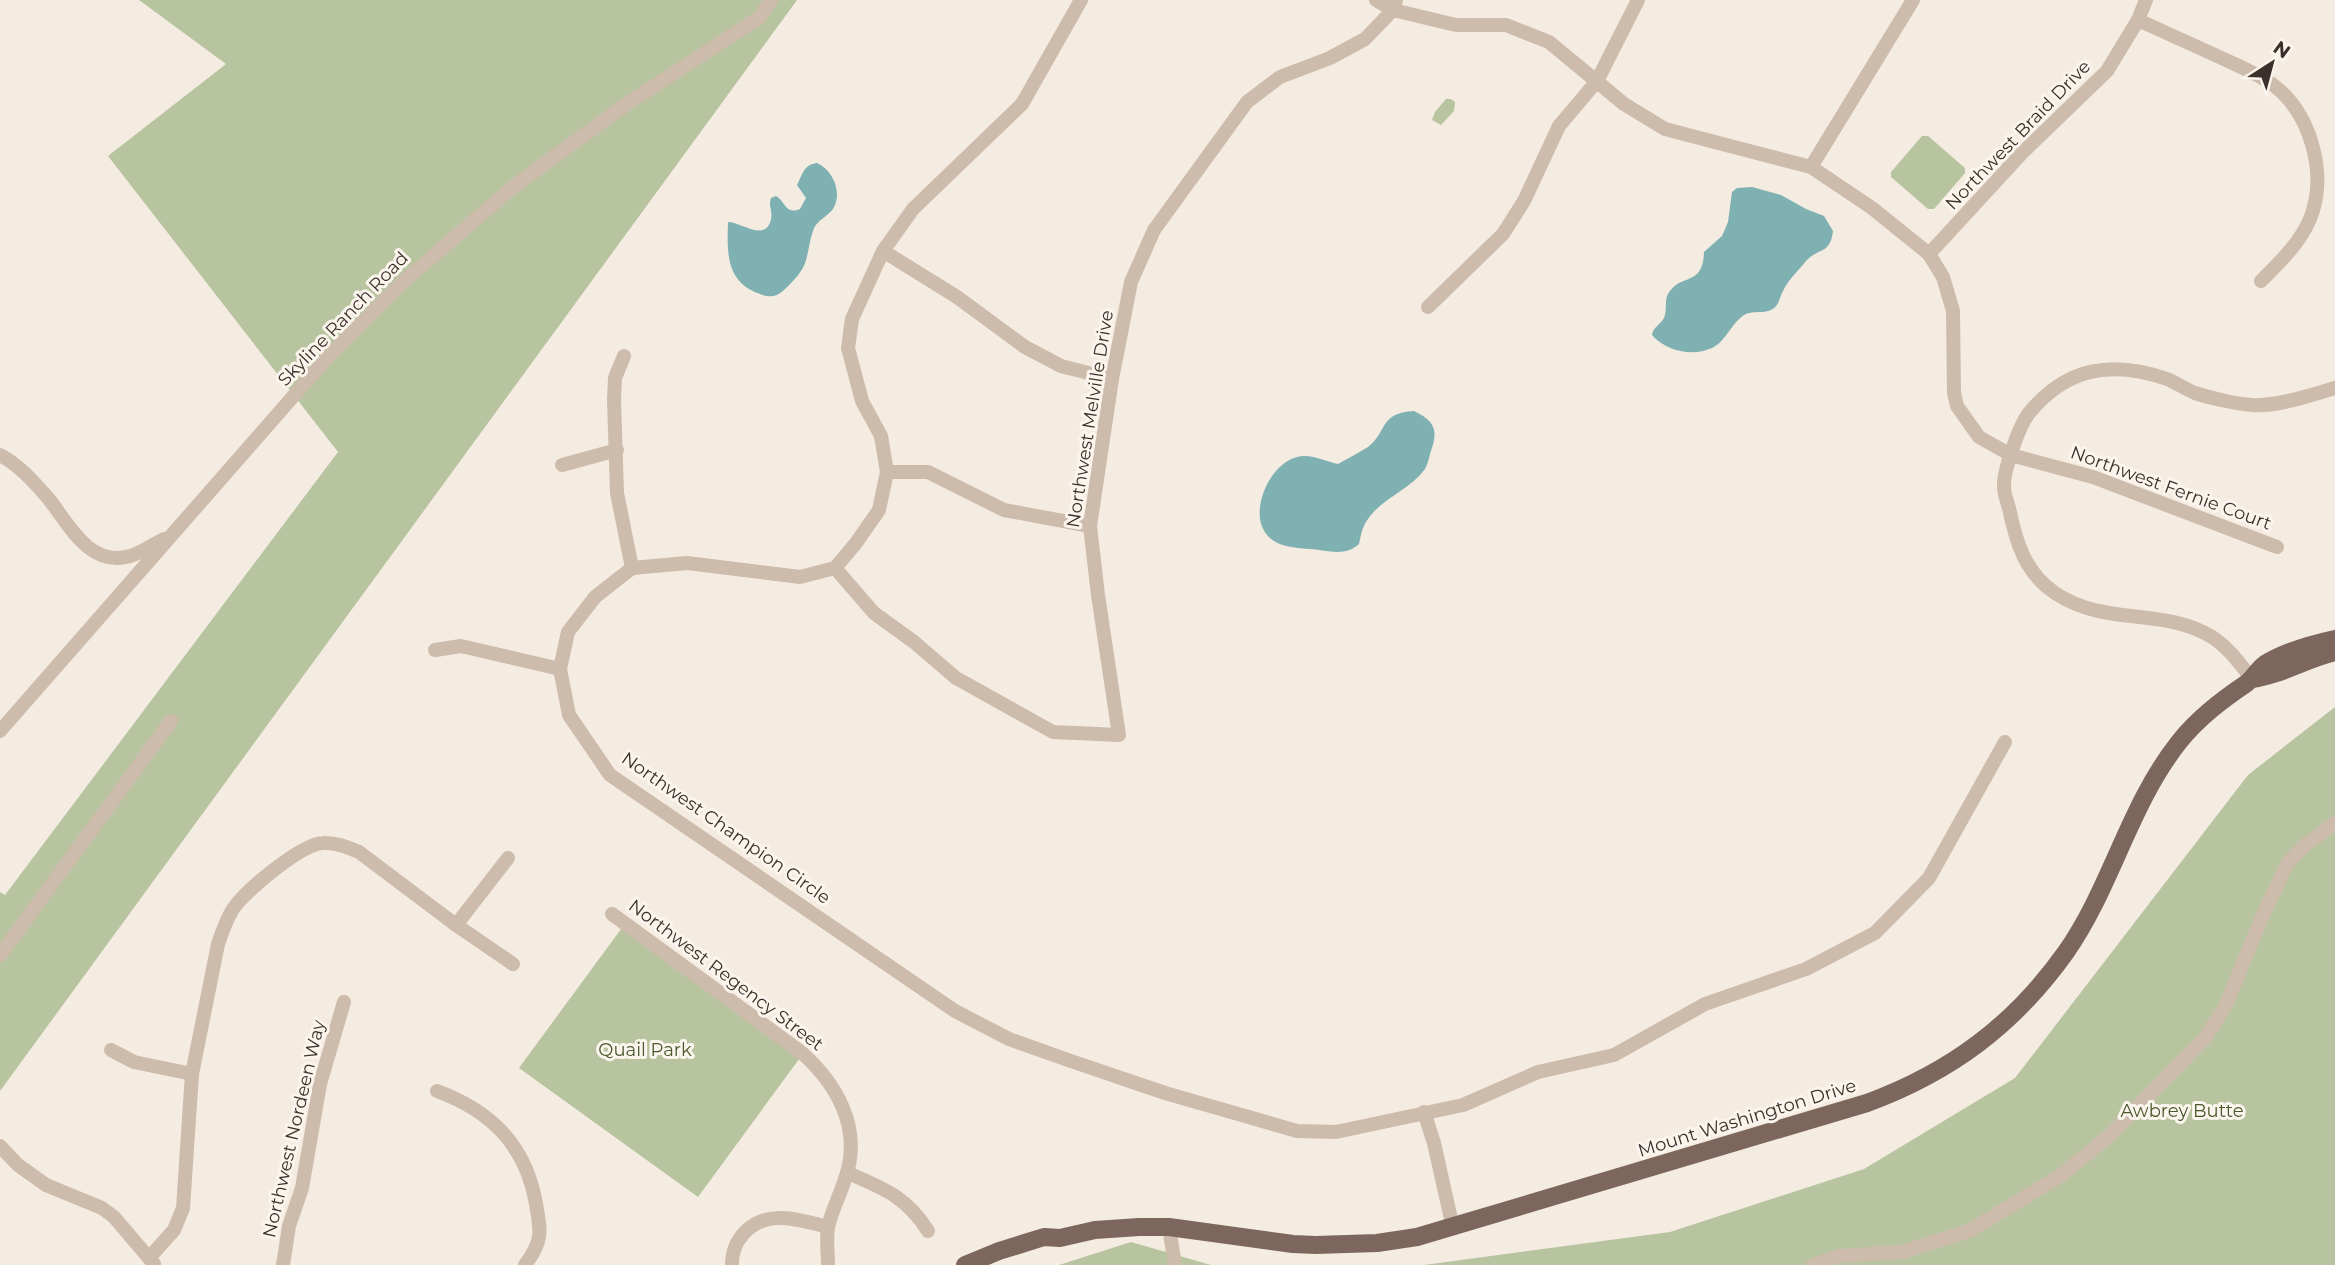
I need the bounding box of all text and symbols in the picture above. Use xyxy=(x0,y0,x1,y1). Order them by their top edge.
north arrow xyxy=(2237,28,2307,98)
text: N xyxy=(2269,36,2295,63)
street label: Northwest Braid Drive xyxy=(1941,56,2095,214)
street label: Skyline Ranch Road xyxy=(273,247,413,391)
street label: Northwest Melville Drive xyxy=(1062,309,1118,529)
street label: Northwest Fernie Court xyxy=(2068,441,2274,535)
street label: Northwest Champion Circle xyxy=(617,747,835,909)
street label: Northwest Regency Street xyxy=(624,895,828,1055)
street label: Northwest Nordeen Way xyxy=(258,1018,330,1240)
park label: Quail Park xyxy=(598,1039,692,1061)
street label: Mount Washington Drive xyxy=(1635,1074,1859,1162)
park label: Awbrey Butte xyxy=(2120,1100,2244,1122)

